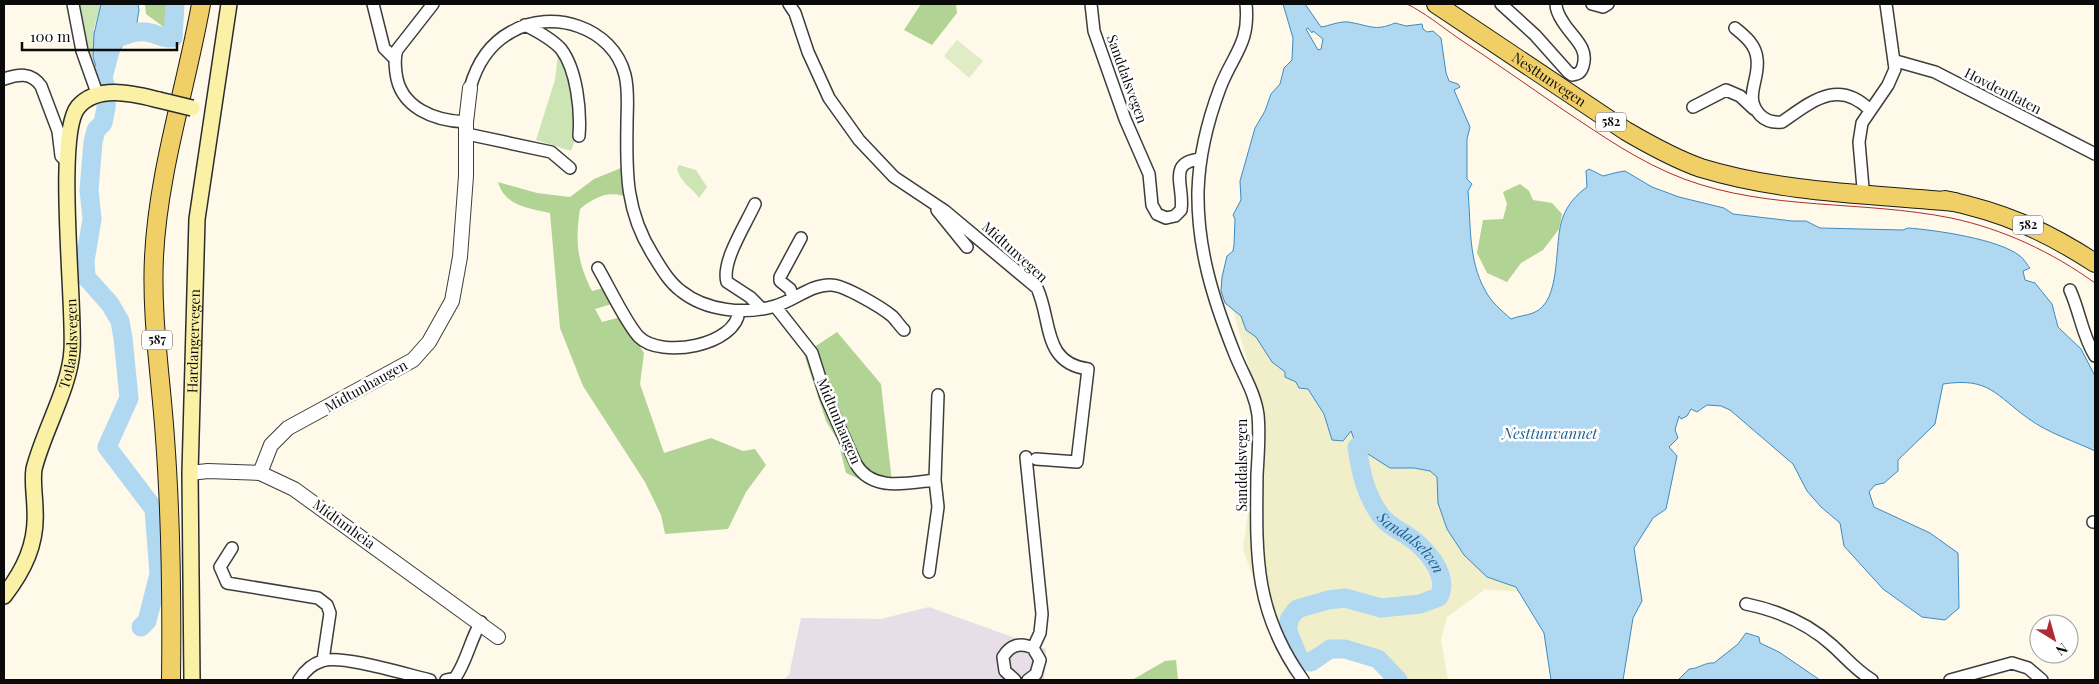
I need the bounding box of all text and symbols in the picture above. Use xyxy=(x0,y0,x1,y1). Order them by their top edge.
scale bar xyxy=(22,20,178,52)
text: 100 m xyxy=(30,26,71,46)
street label: Sanddalsvegen xyxy=(1103,32,1153,126)
street label: Nesttunvegen xyxy=(1509,48,1591,111)
street label: Hovdenflaten xyxy=(1961,63,2046,118)
road number: 582 xyxy=(1596,112,1626,132)
road number: 582 xyxy=(2013,216,2043,234)
street label: Midtunvegen xyxy=(978,217,1053,287)
street label: Hardangervegen xyxy=(182,288,204,393)
street label: Totlandsvegen xyxy=(54,298,81,391)
road number: 587 xyxy=(142,330,172,350)
street label: Midtunhaugen xyxy=(321,355,411,416)
street label: Midtunhaugen xyxy=(813,375,866,467)
street label: Sanddalsvegen xyxy=(1232,418,1251,511)
water label: Nesttunvannet xyxy=(1501,423,1598,443)
street label: Midtunheia xyxy=(309,495,379,553)
water label: Sandalselven xyxy=(1372,507,1449,576)
north arrow xyxy=(2029,614,2079,664)
text: N xyxy=(2052,639,2072,660)

